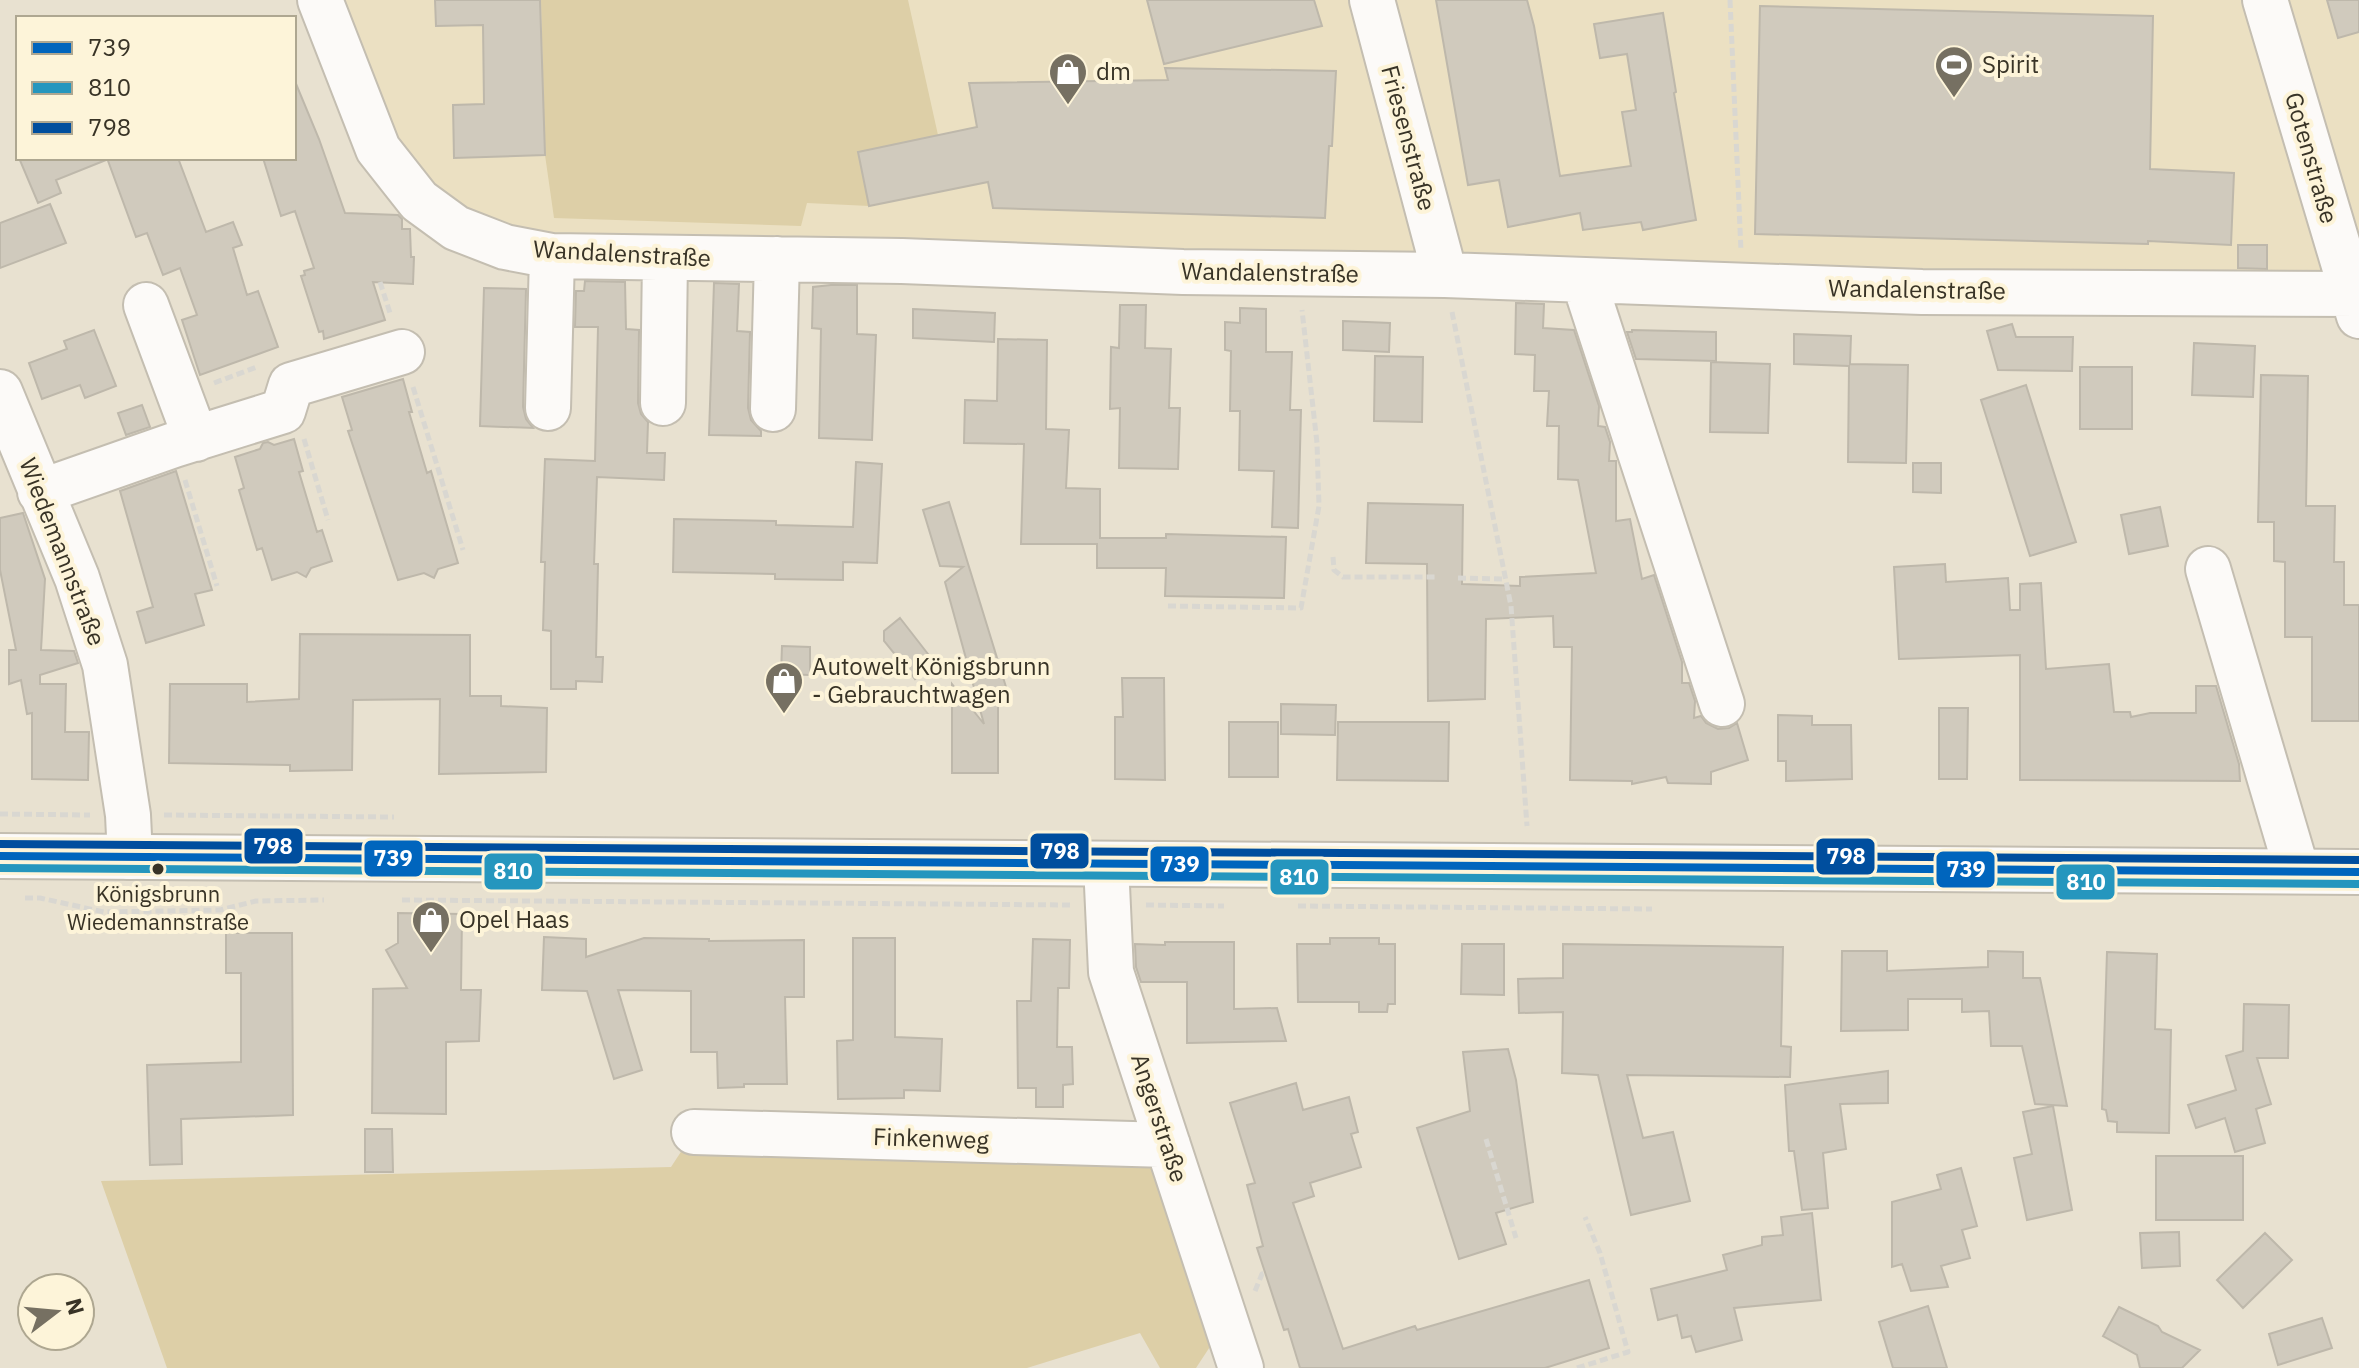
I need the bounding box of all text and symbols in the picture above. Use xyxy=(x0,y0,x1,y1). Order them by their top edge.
legend xyxy=(16,16,296,160)
text: 739 xyxy=(88,31,131,63)
sports icon: Spirit xyxy=(1933,44,1975,99)
place label: Spirit xyxy=(1982,48,2039,80)
shop icon: dm xyxy=(1047,51,1089,106)
place label: dm xyxy=(1096,55,1131,87)
street label: Friesenstraße xyxy=(1374,61,1444,214)
text: 810 xyxy=(88,71,131,103)
street label: Gotenstraße xyxy=(2278,88,2346,227)
text: 798 xyxy=(88,111,131,143)
street label: Wandalenstraße xyxy=(533,232,712,274)
street label: Wandalenstraße xyxy=(1181,254,1359,290)
street label: Wandalenstraße xyxy=(1828,271,2006,307)
street label: Wiedemannstraße xyxy=(12,453,113,650)
place label: Autowelt Königsbrunn - Gebrauchtwagen xyxy=(812,650,1050,710)
shop icon: Autowelt Königsbrunn - Gebrauchtwagen xyxy=(763,660,805,715)
line badge: 798 xyxy=(243,827,304,865)
text: 798 xyxy=(253,831,293,860)
line badge: 798 xyxy=(1029,832,1090,870)
text: 798 xyxy=(1040,836,1080,865)
line badge: 798 xyxy=(1815,837,1876,876)
line badge: 739 xyxy=(363,839,424,878)
text: 798 xyxy=(1826,841,1866,870)
text: 739 xyxy=(373,843,413,872)
line badge: 739 xyxy=(1149,845,1210,883)
text: 739 xyxy=(1160,849,1200,878)
line badge: 739 xyxy=(1935,850,1996,889)
line badge: 810 xyxy=(483,852,544,891)
text: 739 xyxy=(1946,854,1986,883)
text: 810 xyxy=(493,856,533,885)
line badge: 810 xyxy=(1269,858,1330,896)
marker: Königsbrunn Wiedemannstraße xyxy=(150,861,166,877)
text: 810 xyxy=(1279,862,1319,891)
line badge: 810 xyxy=(2055,863,2116,901)
text: 810 xyxy=(2066,867,2106,896)
place label: Königsbrunn Wiedemannstraße xyxy=(67,879,249,936)
shop icon: Opel Haas xyxy=(410,899,452,954)
place label: Opel Haas xyxy=(459,903,570,935)
street label: Angerstraße xyxy=(1124,1049,1196,1186)
street label: Finkenweg xyxy=(872,1120,990,1156)
north arrow xyxy=(16,1272,96,1352)
text: N xyxy=(60,1295,92,1318)

